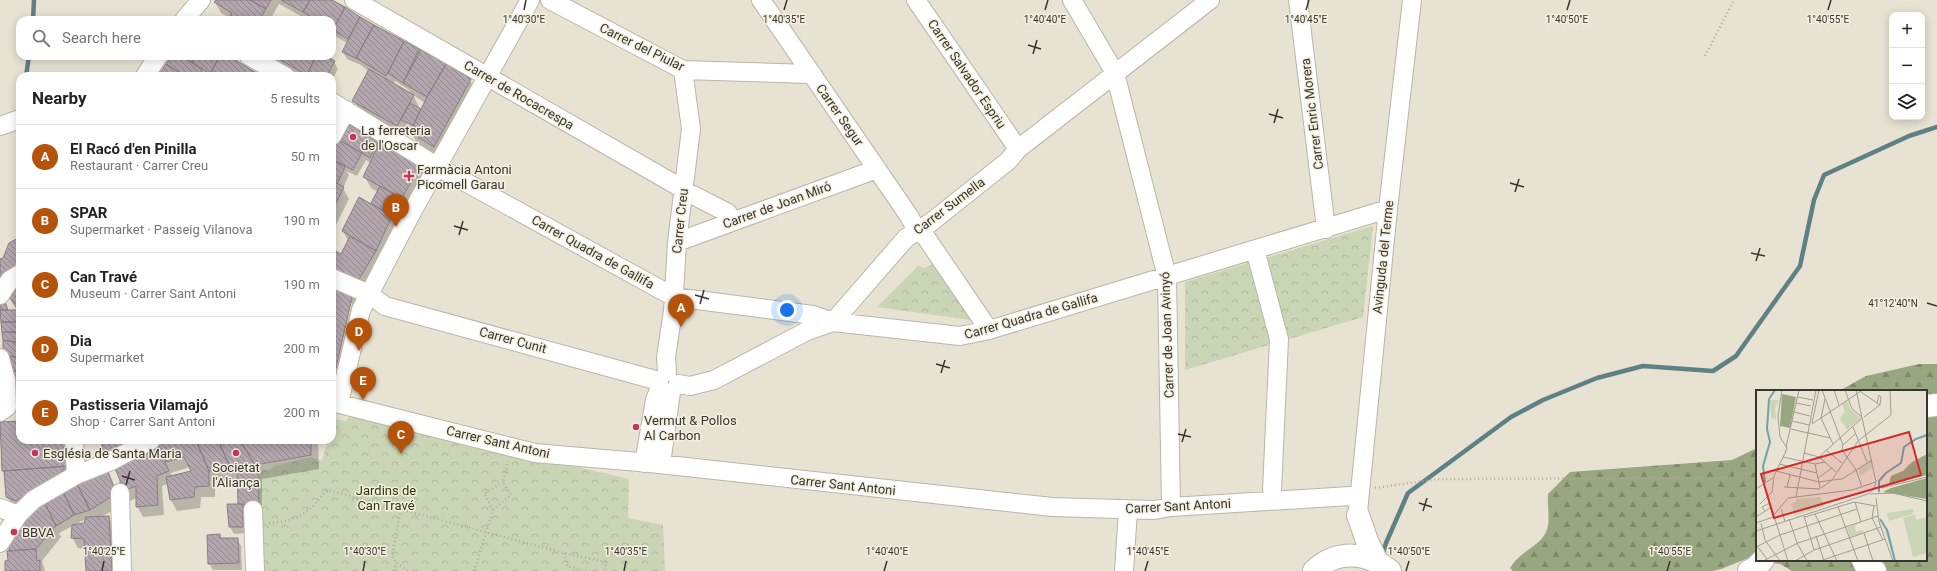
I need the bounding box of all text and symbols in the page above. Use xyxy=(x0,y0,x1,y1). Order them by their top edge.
map controls xyxy=(1889,12,1925,120)
button: + xyxy=(1889,12,1925,48)
text: 1°40'30"E xyxy=(503,14,546,25)
text: 1°40'35"E xyxy=(763,14,806,25)
text: 1°40'40"E xyxy=(1024,14,1067,25)
text: 1°40'45"E xyxy=(1285,14,1328,25)
text: 1°40'50"E xyxy=(1546,14,1589,25)
text: 1°40'55"E xyxy=(1807,14,1850,25)
search box xyxy=(16,16,336,60)
street label: Carrer Salvador Espriu xyxy=(925,17,1009,131)
street label: Carrer del Piular xyxy=(597,20,687,74)
icon: search xyxy=(30,27,52,49)
text: Search here xyxy=(62,29,141,47)
button: − xyxy=(1889,48,1925,84)
street label: Carrer de Rocacrespa xyxy=(461,57,577,133)
street label: Carrer Enric Morera xyxy=(1298,57,1326,171)
street label: Carrer Segur xyxy=(813,81,867,149)
button: layers xyxy=(1889,84,1925,120)
text: Nearby xyxy=(32,88,87,108)
text: 5 results xyxy=(270,91,320,106)
place label: La ferreteria de l'Oscar xyxy=(361,123,431,153)
marker: La ferreteria de l'Oscar xyxy=(348,132,358,142)
text: El Racó d'en Pinilla xyxy=(70,140,196,158)
text: A xyxy=(41,149,49,164)
text: 50 m xyxy=(291,149,320,164)
text: Restaurant · Carrer Creu xyxy=(70,158,208,173)
place label: Farmàcia Antoni Picomell Garau xyxy=(417,162,512,192)
marker: Farmàcia Antoni Picomell Garau xyxy=(404,171,414,181)
street label: Carrer Sumella xyxy=(910,174,988,238)
street label: Carrer de Joan Miró xyxy=(721,178,833,232)
street label: Carrer Creu xyxy=(669,188,691,254)
pin: B xyxy=(383,194,409,227)
street label: Avinguda del Terme xyxy=(1370,199,1396,314)
text: SPAR xyxy=(70,204,107,222)
street label: Carrer Quadra de Gallifa xyxy=(529,212,657,292)
text: B xyxy=(41,213,49,228)
text: 190 m xyxy=(283,213,320,228)
text: Supermarket · Passeig Vilanova xyxy=(70,222,252,237)
text: Can Travé xyxy=(70,268,137,286)
street label: Carrer de Joan Avinyó xyxy=(1157,272,1177,398)
text: C xyxy=(41,277,49,292)
text: 190 m xyxy=(283,277,320,292)
text: Museum · Carrer Sant Antoni xyxy=(70,286,236,301)
street label: Carrer Quadra de Gallifa xyxy=(963,290,1099,342)
pin: A xyxy=(668,294,694,327)
text: 41°12'40"N xyxy=(1868,298,1918,309)
your location xyxy=(777,300,797,320)
pin: D xyxy=(346,318,372,351)
street label: Carrer Cunit xyxy=(478,324,548,356)
text: Dia xyxy=(70,332,92,350)
text: D xyxy=(41,341,49,356)
text: 200 m xyxy=(283,341,320,356)
text: Supermarket xyxy=(70,350,144,365)
pin: E xyxy=(350,367,376,400)
inset map xyxy=(1756,390,1927,561)
text: Pastisseria Vilamajó xyxy=(70,396,208,414)
text: E xyxy=(41,405,49,420)
text: 200 m xyxy=(283,405,320,420)
place label: Vermut & Pollos Al Carbon xyxy=(644,413,737,443)
text: Shop · Carrer Sant Antoni xyxy=(70,414,215,429)
pin: C xyxy=(388,421,414,454)
marker: Vermut & Pollos Al Carbon xyxy=(631,422,641,432)
street label: Carrer Sant Antoni xyxy=(445,423,551,461)
place label: Església de Santa Maria xyxy=(43,446,182,461)
marker: Església de Santa Maria xyxy=(30,448,40,458)
marker: Societat l'Aliança xyxy=(231,448,241,458)
place label: Societat l'Aliança xyxy=(212,460,260,490)
street label: Carrer Sant Antoni xyxy=(790,472,896,498)
park label: Jardins de Can Travé xyxy=(356,483,416,513)
street label: Carrer Sant Antoni xyxy=(1125,496,1231,516)
place label: BBVA xyxy=(22,525,55,540)
marker: BBVA xyxy=(9,527,19,537)
text: 1°40'25"E xyxy=(83,546,126,557)
text: 1°40'30"E xyxy=(344,546,387,557)
text: 1°40'35"E xyxy=(605,546,648,557)
text: 1°40'40"E xyxy=(866,546,909,557)
text: 1°40'45"E xyxy=(1127,546,1170,557)
text: 1°40'50"E xyxy=(1388,546,1431,557)
text: 1°40'55"E xyxy=(1649,546,1692,557)

